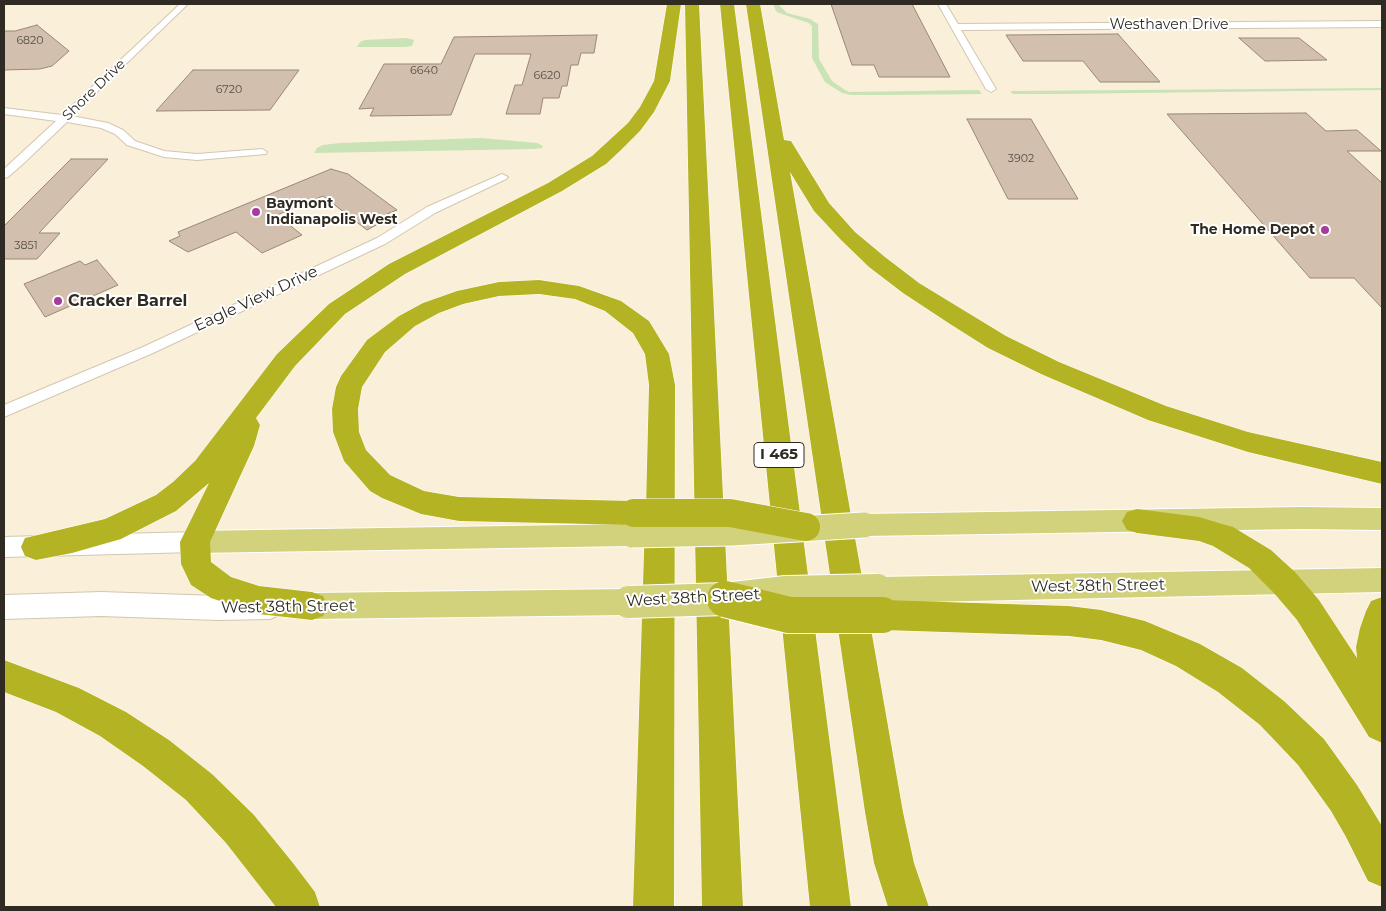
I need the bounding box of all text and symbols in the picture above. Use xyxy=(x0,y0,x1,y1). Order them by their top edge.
street label: Westhaven Drive xyxy=(1110,17,1228,33)
house number: 6820 xyxy=(16,34,44,48)
street label: Shore Drive xyxy=(59,56,129,124)
house number: 6640 xyxy=(410,64,438,78)
house number: 6620 xyxy=(534,69,560,83)
house number: 6720 xyxy=(216,83,242,97)
house number: 3902 xyxy=(1008,152,1034,166)
place label: Baymont Indianapolis West xyxy=(266,196,398,228)
marker: Baymont Indianapolis West xyxy=(250,206,262,218)
place label: The Home Depot xyxy=(1190,222,1315,238)
marker: The Home Depot xyxy=(1319,224,1331,236)
house number: 3851 xyxy=(14,239,38,253)
street label: Eagle View Drive xyxy=(191,262,321,336)
place label: Cracker Barrel xyxy=(68,291,187,311)
marker: Cracker Barrel xyxy=(52,295,64,307)
road number: I 465 xyxy=(754,442,804,468)
street label: West 38th Street xyxy=(1031,575,1165,597)
street label: West 38th Street xyxy=(626,585,760,611)
street label: West 38th Street xyxy=(221,596,355,618)

